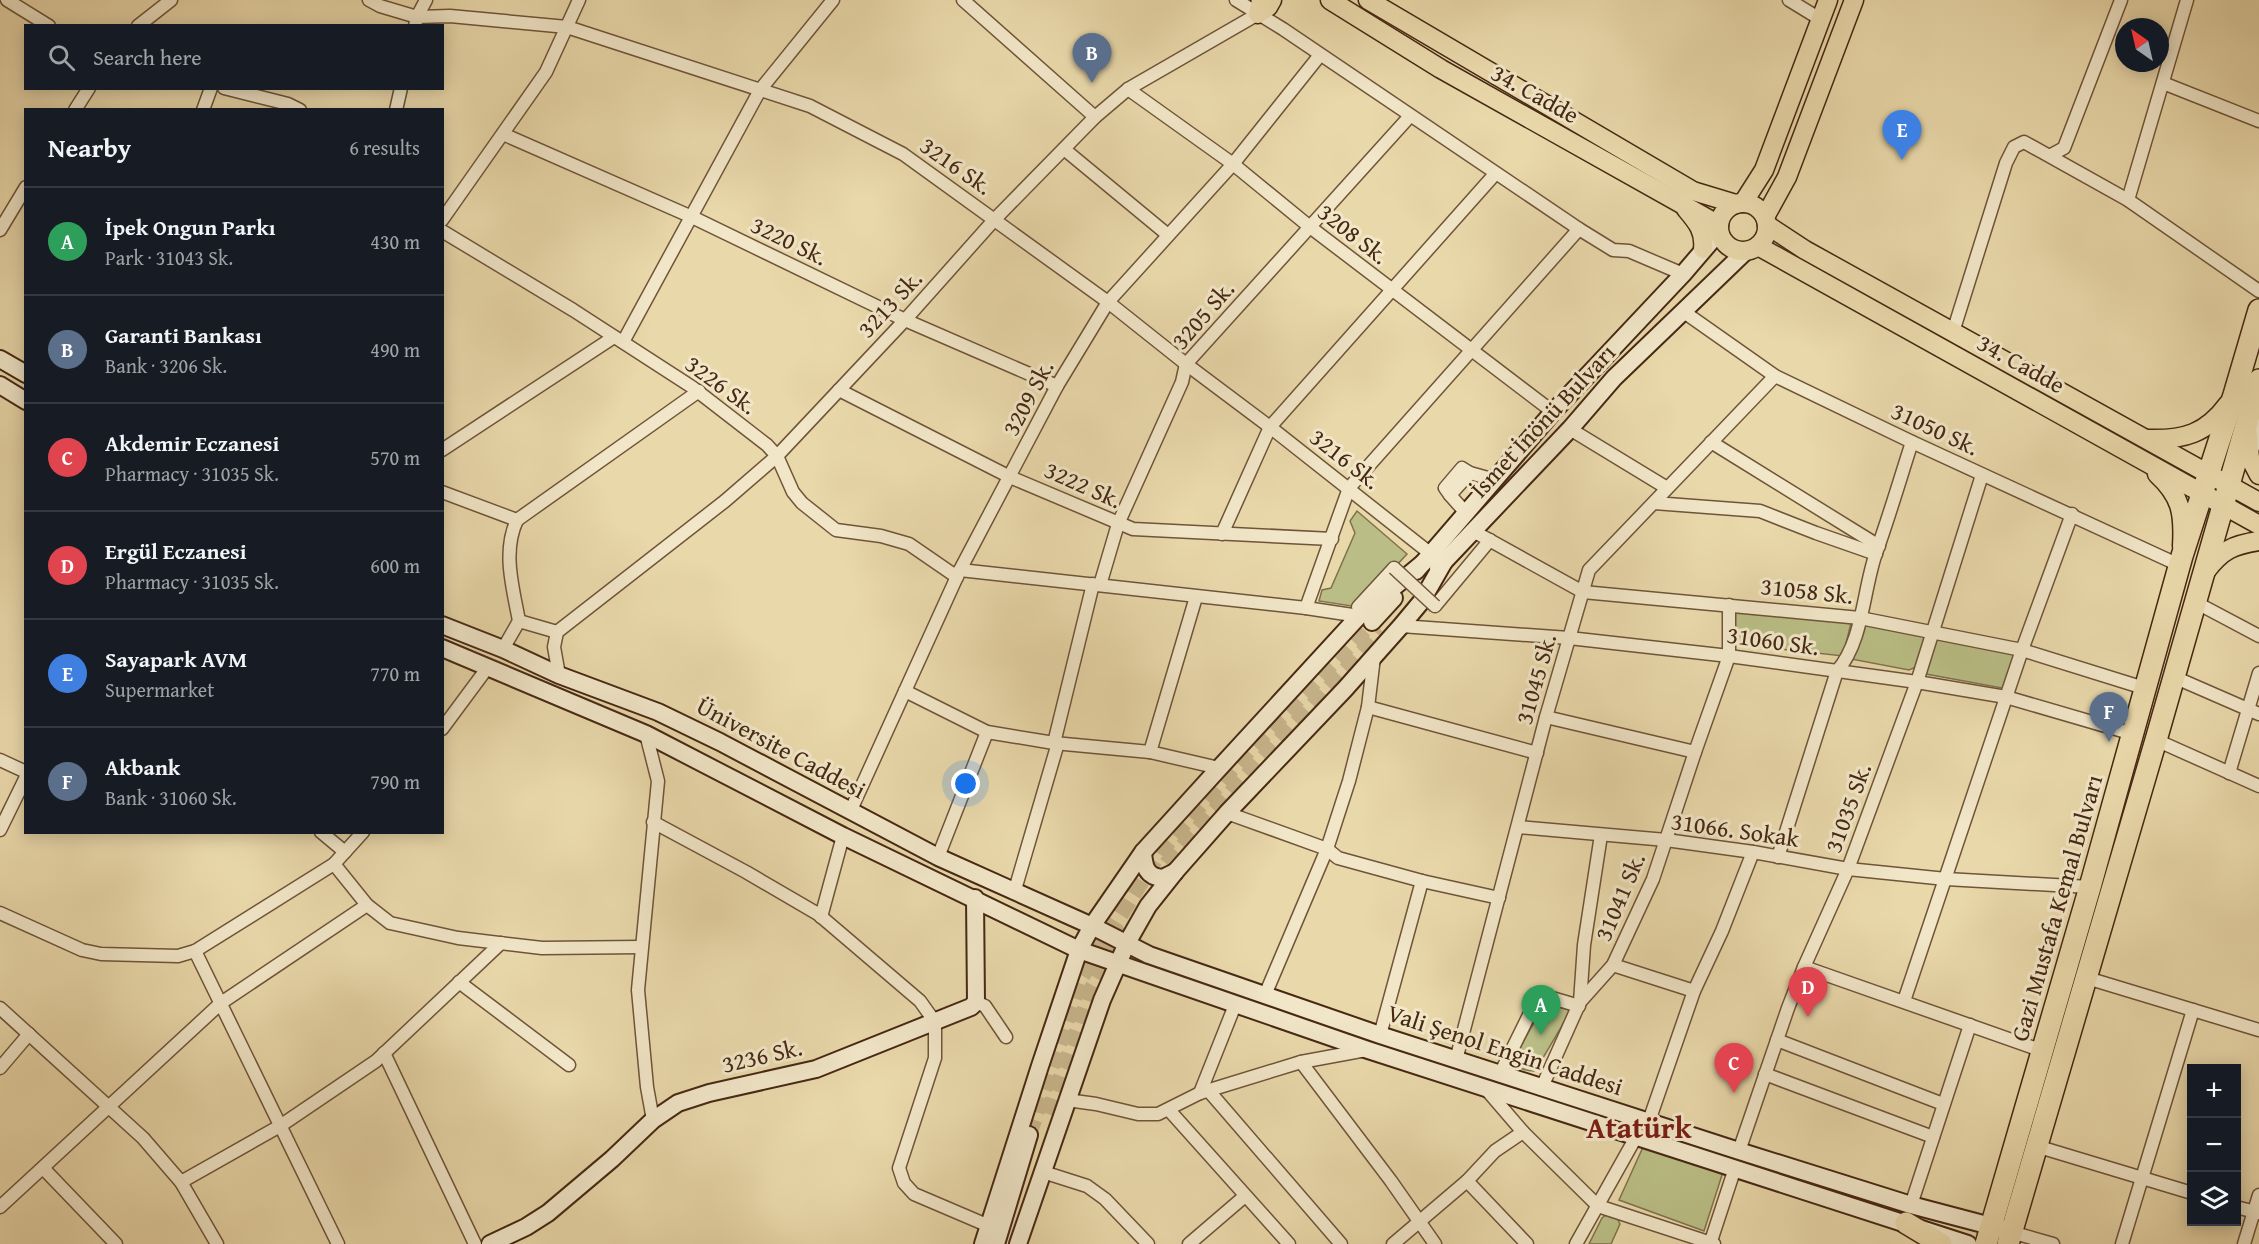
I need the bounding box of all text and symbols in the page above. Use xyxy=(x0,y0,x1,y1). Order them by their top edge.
north arrow xyxy=(2115,18,2169,72)
search box xyxy=(24,24,444,90)
pin: B xyxy=(1072,34,1112,83)
icon: search xyxy=(45,41,78,74)
text: Search here xyxy=(93,41,202,73)
street label: 34. Cadde xyxy=(1485,55,1585,132)
pin: E xyxy=(1882,110,1922,160)
text: Nearby xyxy=(48,128,131,167)
street label: 3216 Sk. xyxy=(913,128,1000,203)
text: 6 results xyxy=(349,133,420,162)
street label: 3208 Sk. xyxy=(1311,195,1396,272)
street label: 3220 Sk. xyxy=(745,207,833,274)
text: İpek Ongun Parkı xyxy=(105,211,276,243)
text: A xyxy=(61,227,74,256)
text: 430 m xyxy=(370,227,420,256)
text: Park · 31043 Sk. xyxy=(105,243,233,272)
street label: 3213 Sk. xyxy=(849,262,930,345)
street label: 3205 Sk. xyxy=(1163,273,1242,357)
text: Garanti Bankası xyxy=(105,319,262,351)
street label: 34. Cadde xyxy=(1971,325,2071,402)
text: B xyxy=(61,335,74,364)
text: 490 m xyxy=(370,335,420,364)
street label: İsmet İnönü Bulvarı xyxy=(1462,336,1624,505)
street label: 3226 Sk. xyxy=(678,347,764,423)
text: Bank · 3206 Sk. xyxy=(105,351,227,380)
street label: 3209 Sk. xyxy=(993,354,1062,442)
street label: 31050 Sk. xyxy=(1886,393,1985,464)
street label: 3216 Sk. xyxy=(1303,420,1388,497)
text: Akdemir Eczanesi xyxy=(105,427,279,459)
text: C xyxy=(62,443,73,472)
text: 570 m xyxy=(370,443,420,472)
street label: 3222 Sk. xyxy=(1039,452,1127,517)
text: Pharmacy · 31035 Sk. xyxy=(105,459,279,488)
text: Ergül Eczanesi xyxy=(105,535,247,567)
text: D xyxy=(61,551,74,580)
text: 600 m xyxy=(370,551,420,580)
text: Pharmacy · 31035 Sk. xyxy=(105,567,279,596)
street label: 31058 Sk. xyxy=(1759,568,1855,613)
street label: 31060 Sk. xyxy=(1725,617,1821,664)
street label: 31045 Sk. xyxy=(1506,629,1565,728)
text: Sayapark AVM xyxy=(105,643,247,675)
text: E xyxy=(62,659,73,688)
text: 770 m xyxy=(370,659,420,688)
text: Supermarket xyxy=(105,675,214,704)
street label: Üniversite Caddesi xyxy=(690,688,872,807)
pin: F xyxy=(2090,692,2128,742)
text: Akbank xyxy=(105,751,180,783)
street label: 31035 Sk. xyxy=(1815,758,1880,857)
text: F xyxy=(62,767,73,796)
text: 790 m xyxy=(370,767,420,796)
your location xyxy=(951,769,980,798)
street label: Gazi Mustafa Kemal Bulvarı xyxy=(2002,770,2111,1045)
text: Bank · 31060 Sk. xyxy=(105,783,237,812)
street label: 31066. Sokak xyxy=(1669,803,1802,856)
street label: 31041 Sk. xyxy=(1585,847,1654,946)
pin: D xyxy=(1788,968,1828,1017)
pin: A xyxy=(1522,986,1560,1035)
street label: Vali Şenol Engin Caddesi xyxy=(1383,995,1628,1104)
street label: 3236 Sk. xyxy=(718,1029,805,1082)
pin: C xyxy=(1714,1044,1754,1093)
map controls xyxy=(2187,1064,2241,1226)
button: + xyxy=(2187,1064,2241,1118)
district label: Atatürk xyxy=(1586,1105,1693,1149)
button: − xyxy=(2187,1118,2241,1172)
button: layers xyxy=(2187,1172,2241,1226)

